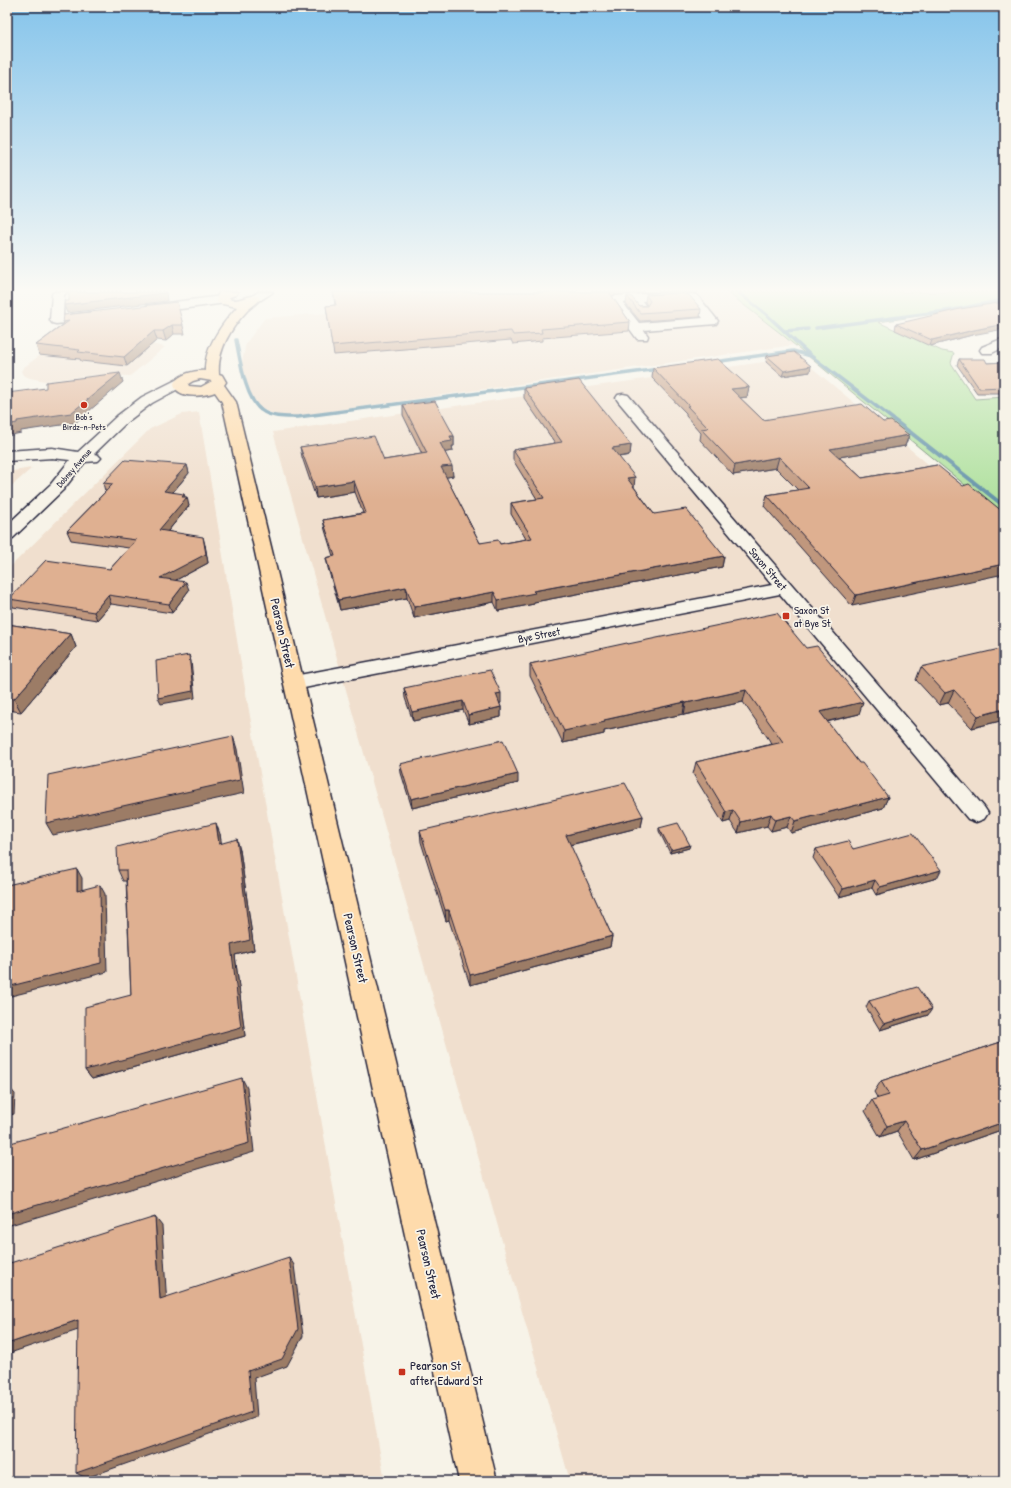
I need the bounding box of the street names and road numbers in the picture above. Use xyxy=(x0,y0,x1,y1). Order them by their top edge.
street label: Dobney Avenue xyxy=(54,446,95,490)
street label: Saxon Street xyxy=(746,545,790,594)
street label: Pearson Street xyxy=(266,596,300,670)
street label: Bye Street xyxy=(517,624,562,646)
street label: Pearson Street xyxy=(339,911,373,985)
street label: Pearson Street xyxy=(412,1227,446,1301)

